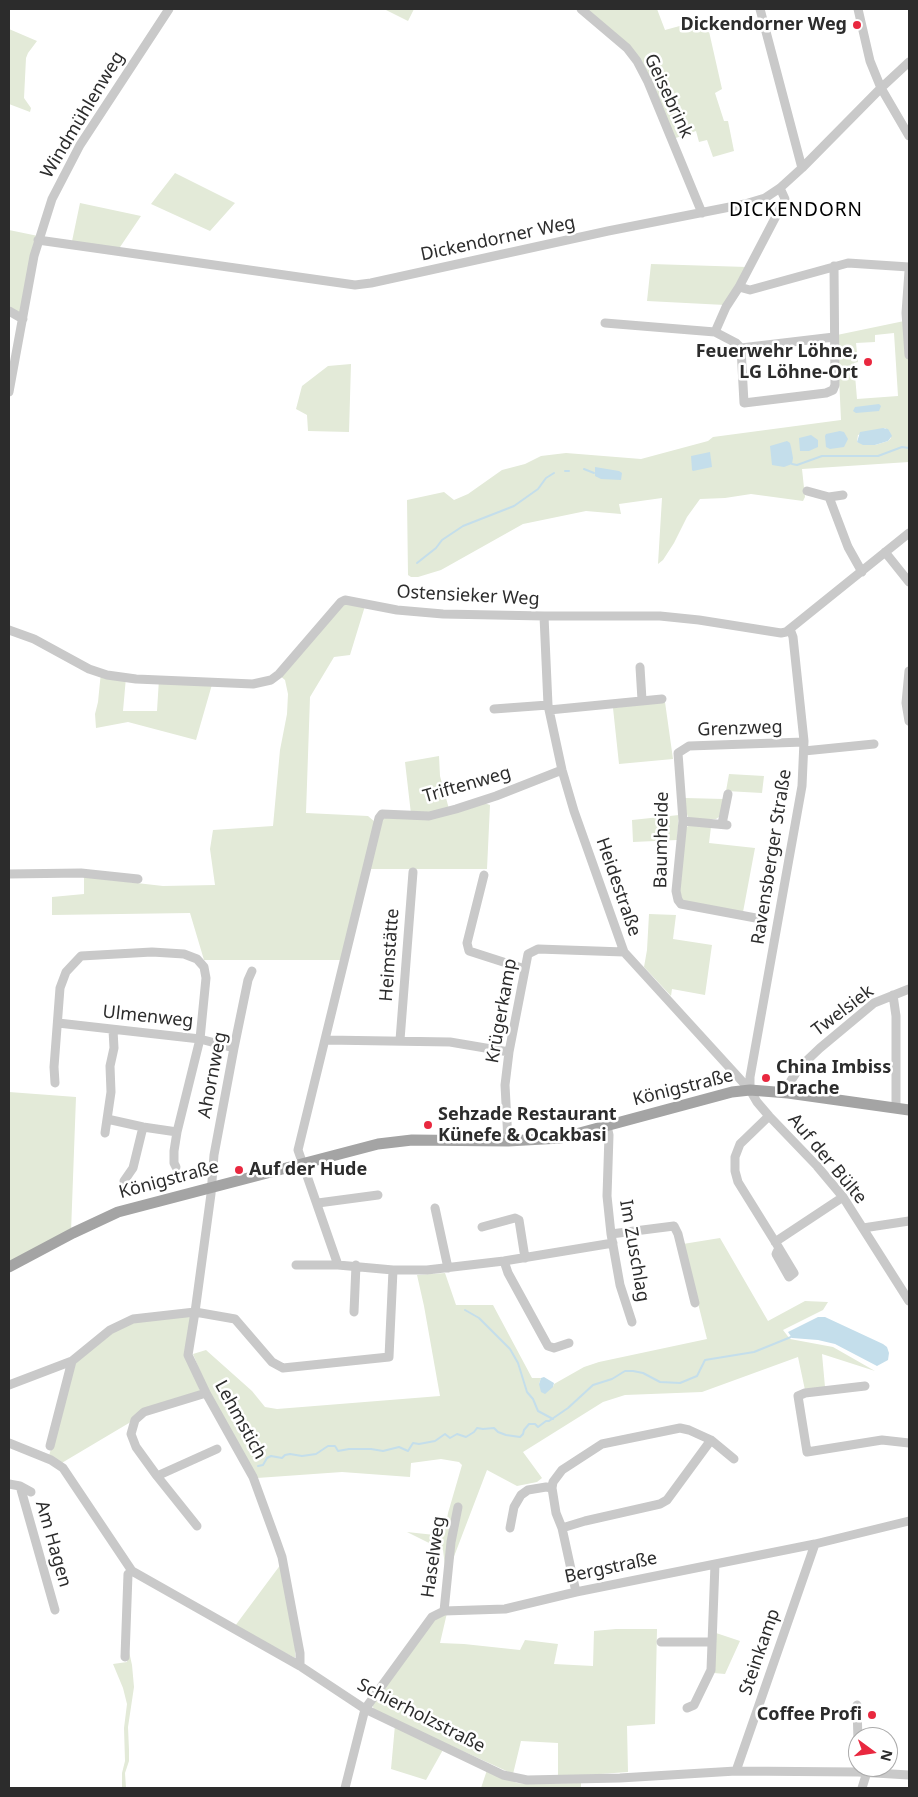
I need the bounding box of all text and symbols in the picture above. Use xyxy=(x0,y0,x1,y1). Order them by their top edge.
place label: Dickendorner Weg xyxy=(681,14,847,36)
marker: Dickendorner Weg xyxy=(851,19,863,31)
street label: Windmühlenweg xyxy=(37,48,129,182)
street label: Geisebrink xyxy=(639,50,697,142)
district label: DICKENDORN xyxy=(728,200,864,222)
street label: Dickendorner Weg xyxy=(419,212,577,266)
place label: Feuerwehr Löhne, LG Löhne-Ort xyxy=(696,341,858,384)
marker: Feuerwehr Löhne, LG Löhne-Ort xyxy=(862,356,874,368)
street label: Ostensieker Weg xyxy=(396,581,540,611)
street label: Grenzweg xyxy=(697,717,783,741)
street label: Triftenweg xyxy=(421,762,513,808)
street label: Ravensberger Straße xyxy=(747,768,797,946)
street label: Baumheide xyxy=(650,791,674,889)
street label: Heidestraße xyxy=(591,835,645,939)
street label: Heimstätte xyxy=(376,908,404,1002)
street label: Krügerkamp xyxy=(482,957,522,1065)
street label: Twelsiek xyxy=(808,981,878,1041)
street label: Ulmenweg xyxy=(101,1001,195,1033)
street label: Ahornweg xyxy=(194,1030,232,1120)
place label: China Imbiss Drache xyxy=(776,1057,891,1100)
street label: Königstraße xyxy=(631,1065,735,1111)
marker: China Imbiss Drache xyxy=(760,1072,772,1084)
place label: Sehzade Restaurant Künefe & Ocakbasi xyxy=(438,1104,617,1146)
street label: Auf der Bülte xyxy=(783,1110,871,1208)
marker: Sehzade Restaurant Künefe & Ocakbasi xyxy=(422,1119,434,1131)
street label: Königstraße xyxy=(117,1156,221,1204)
place label: Auf der Hude xyxy=(249,1159,367,1181)
marker: Auf der Hude xyxy=(233,1164,245,1176)
street label: Im Zuschlag xyxy=(614,1198,654,1304)
street label: Lehmstich xyxy=(209,1377,271,1463)
street label: Am Hagen xyxy=(30,1498,76,1590)
street label: Haselweg xyxy=(418,1515,450,1599)
street label: Bergstraße xyxy=(563,1548,659,1588)
street label: Steinkamp xyxy=(735,1606,785,1698)
street label: Schierholzstraße xyxy=(353,1674,489,1758)
place label: Coffee Profi xyxy=(757,1704,862,1726)
marker: Coffee Profi xyxy=(866,1709,878,1721)
north arrow xyxy=(848,1727,898,1777)
text: N xyxy=(876,1748,898,1763)

